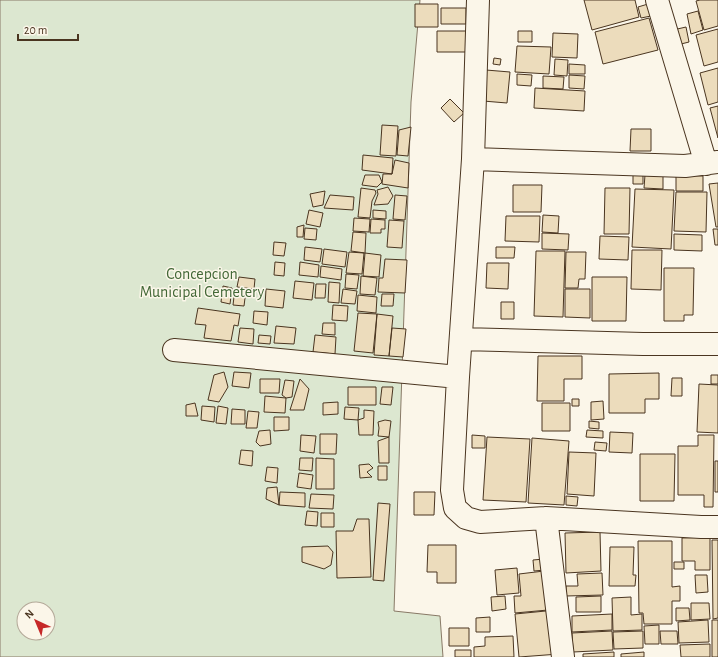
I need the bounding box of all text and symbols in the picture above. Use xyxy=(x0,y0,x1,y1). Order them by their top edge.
scale bar xyxy=(18,16,78,42)
text: 20 m xyxy=(24,24,47,36)
park label: Concepcion Municipal Cemetery xyxy=(140,266,264,301)
north arrow xyxy=(16,601,56,641)
text: N xyxy=(23,608,36,621)

